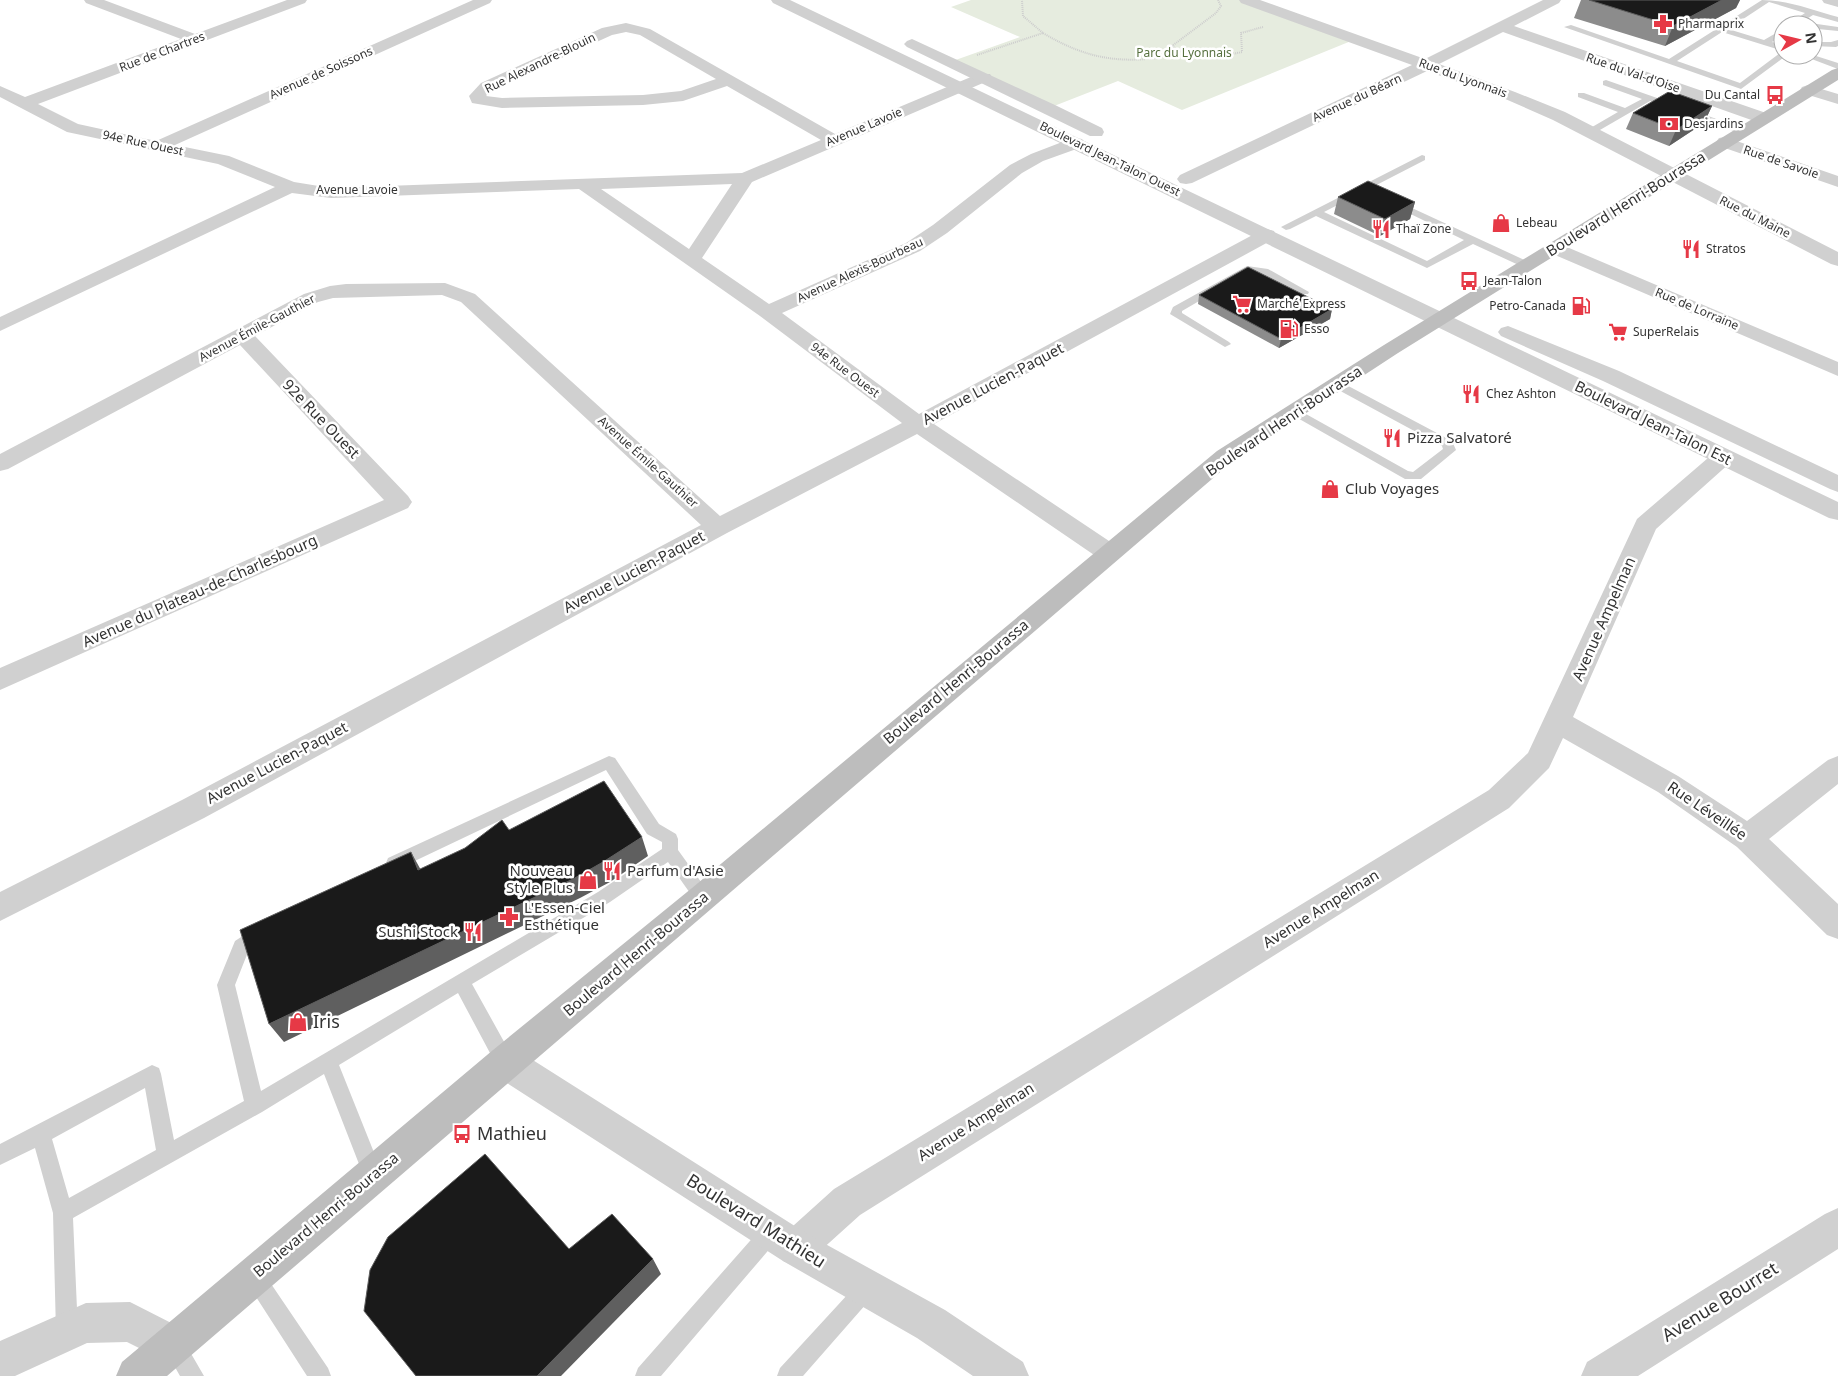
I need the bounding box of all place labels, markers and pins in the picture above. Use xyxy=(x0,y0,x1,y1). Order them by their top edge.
pharmacy icon: Pharmaprix xyxy=(1652,13,1674,35)
place label: Pharmaprix xyxy=(1678,15,1745,32)
bus stop icon: Du Cantal xyxy=(1764,84,1786,106)
place label: Du Cantal xyxy=(1705,86,1760,103)
bank icon: Desjardins xyxy=(1658,113,1680,135)
place label: Desjardins xyxy=(1684,115,1744,132)
shop icon: Lebeau xyxy=(1490,212,1512,234)
place label: Lebeau xyxy=(1516,214,1557,231)
restaurant icon: Thaï Zone xyxy=(1370,218,1392,240)
place label: Thaï Zone xyxy=(1396,220,1452,237)
restaurant icon: Stratos xyxy=(1680,238,1702,260)
place label: Stratos xyxy=(1706,240,1746,257)
bus stop icon: Jean-Talon xyxy=(1458,270,1480,292)
place label: Jean-Talon xyxy=(1483,272,1542,289)
supermarket icon: Marché Express xyxy=(1231,293,1253,315)
place label: Marché Express xyxy=(1257,295,1346,312)
fuel station icon: Petro-Canada xyxy=(1570,295,1592,317)
place label: Petro-Canada xyxy=(1489,297,1566,314)
fuel station icon: Esso xyxy=(1278,318,1300,340)
place label: Esso xyxy=(1304,320,1329,337)
supermarket icon: SuperRelais xyxy=(1607,321,1629,343)
place label: SuperRelais xyxy=(1633,323,1699,340)
restaurant icon: Chez Ashton xyxy=(1460,383,1482,405)
place label: Chez Ashton xyxy=(1486,385,1556,402)
restaurant icon: Pizza Salvatoré xyxy=(1381,427,1403,449)
place label: Pizza Salvatoré xyxy=(1407,427,1512,447)
shop icon: Club Voyages xyxy=(1319,478,1341,500)
place label: Club Voyages xyxy=(1345,478,1439,498)
place label: Nouveau Style Plus xyxy=(506,860,573,897)
restaurant icon: Parfum d'Asie xyxy=(601,860,623,882)
place label: Parfum d'Asie xyxy=(627,860,724,880)
shop icon: Nouveau Style Plus xyxy=(577,869,599,891)
place label: L'Essen-Ciel Esthétique xyxy=(524,897,605,934)
pharmacy icon: L'Essen-Ciel Esthétique xyxy=(498,906,520,928)
place label: Sushi Stock xyxy=(378,921,458,941)
restaurant icon: Sushi Stock xyxy=(462,921,484,943)
place label: Iris xyxy=(313,1009,340,1033)
shop icon: Iris xyxy=(287,1011,309,1033)
place label: Mathieu xyxy=(477,1121,547,1145)
bus stop icon: Mathieu xyxy=(451,1123,473,1145)

